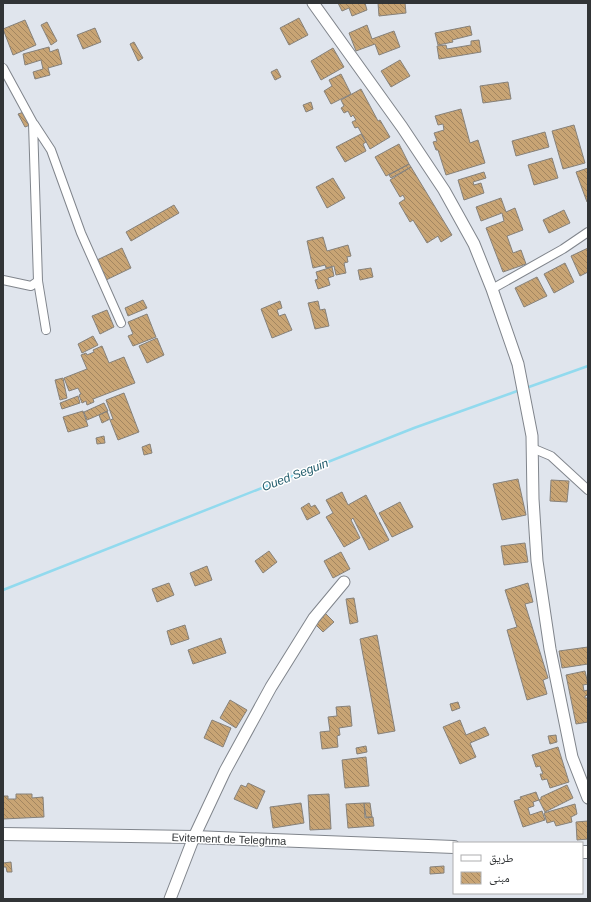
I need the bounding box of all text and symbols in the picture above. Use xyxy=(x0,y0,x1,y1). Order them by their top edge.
water label: Oued Seguin xyxy=(260,456,331,494)
street label: Evitement de Teleghma xyxy=(171,831,287,847)
legend xyxy=(453,842,583,894)
text: طريق xyxy=(489,851,514,865)
text: مبنى xyxy=(489,871,510,885)

